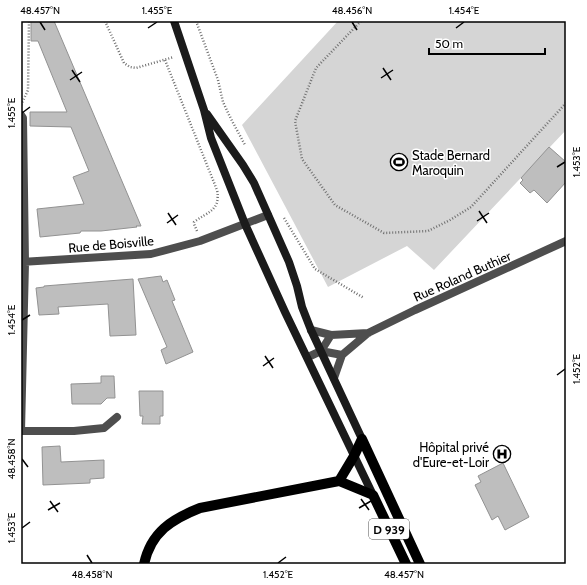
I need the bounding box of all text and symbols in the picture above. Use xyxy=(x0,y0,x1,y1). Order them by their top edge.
text: 48.457°N xyxy=(20,4,60,17)
text: 1.455°E xyxy=(142,4,173,17)
text: 48.456°N xyxy=(332,4,372,17)
text: 1.454°E xyxy=(449,4,480,17)
scale bar xyxy=(429,30,545,56)
text: 50 m xyxy=(435,36,463,51)
text: 1.455°E xyxy=(5,97,18,128)
text: 1.453°E xyxy=(570,146,583,177)
place label: Stade Bernard Maroquin xyxy=(412,147,490,178)
sports icon: Stade Bernard Maroquin xyxy=(389,152,409,172)
street label: Rue de Boisville xyxy=(68,232,155,256)
street label: Rue Roland Buthier xyxy=(411,247,514,305)
text: 1.454°E xyxy=(5,304,18,335)
text: 1.452°E xyxy=(570,353,583,384)
text: 48.458°N xyxy=(5,438,18,480)
place label: Hôpital privé d'Eure-et-Loir xyxy=(413,439,490,470)
hospital icon: Hôpital privé d'Eure-et-Loir xyxy=(492,444,512,464)
text: 1.453°E xyxy=(5,512,18,543)
road number: D 939 xyxy=(369,519,409,539)
text: 48.458°N xyxy=(71,568,113,581)
text: 1.452°E xyxy=(263,568,294,581)
text: 48.457°N xyxy=(384,568,424,581)

